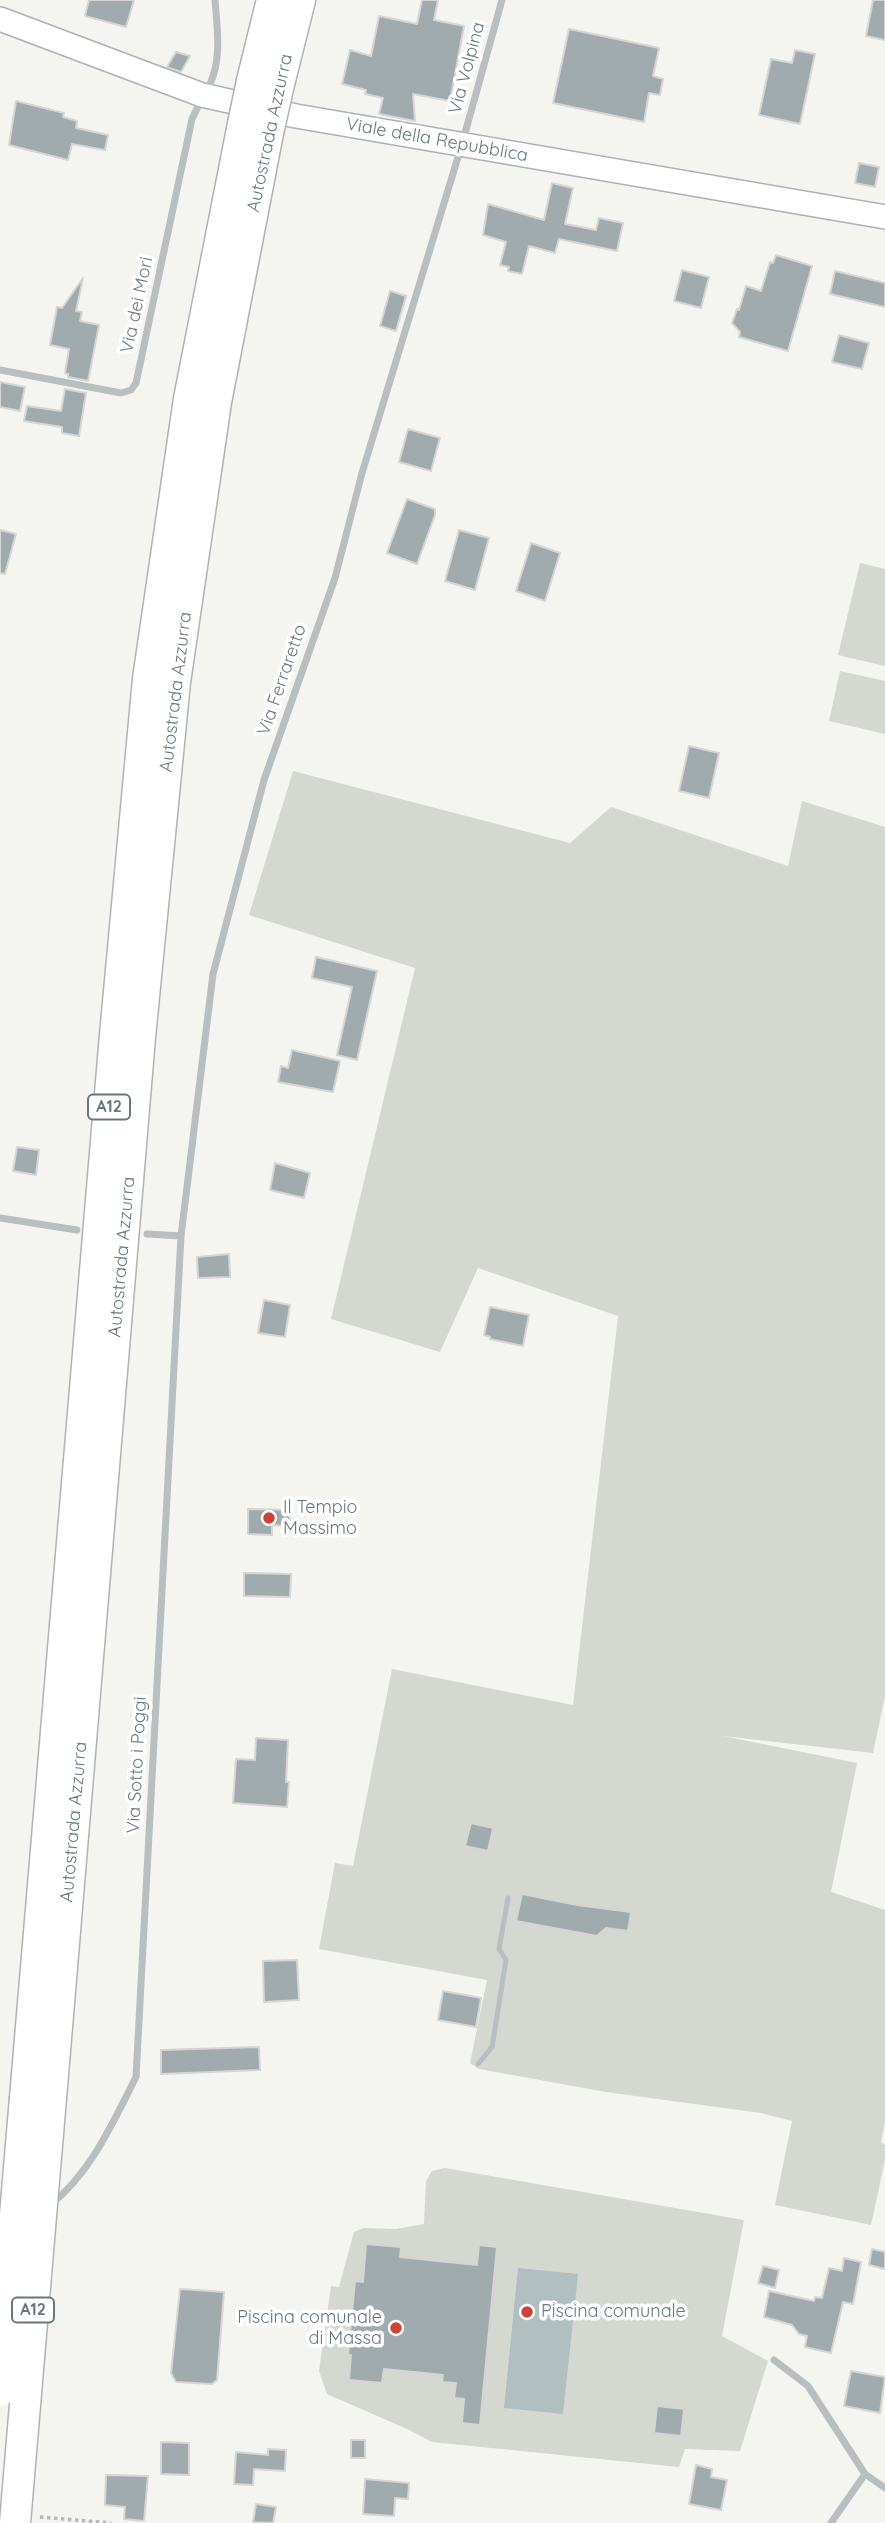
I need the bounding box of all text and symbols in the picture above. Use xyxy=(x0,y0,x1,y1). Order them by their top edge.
street label: Via Volpina xyxy=(444,20,490,116)
street label: Autostrada Azzurra xyxy=(243,52,297,214)
street label: Viale della Repubblica xyxy=(344,113,530,167)
street label: Via dei Mori xyxy=(116,255,158,355)
street label: Autostrada Azzurra xyxy=(155,611,197,773)
street label: Via Ferraretto xyxy=(253,622,311,738)
road number: A12 xyxy=(88,1094,130,1120)
street label: Autostrada Azzurra xyxy=(104,1176,140,1338)
place label: Il Tempio Massimo xyxy=(283,1497,357,1540)
marker: Il Tempio Massimo xyxy=(261,1510,277,1526)
street label: Via Sotto i Poggi xyxy=(123,1696,151,1834)
street label: Autostrada Azzurra xyxy=(56,1741,92,1903)
road number: A12 xyxy=(12,2298,54,2322)
place label: Piscina comunale xyxy=(541,2301,686,2323)
marker: Piscina comunale xyxy=(519,2304,535,2320)
place label: Piscina comunale di Massa xyxy=(237,2307,382,2350)
marker: Piscina comunale di Massa xyxy=(388,2320,404,2336)

